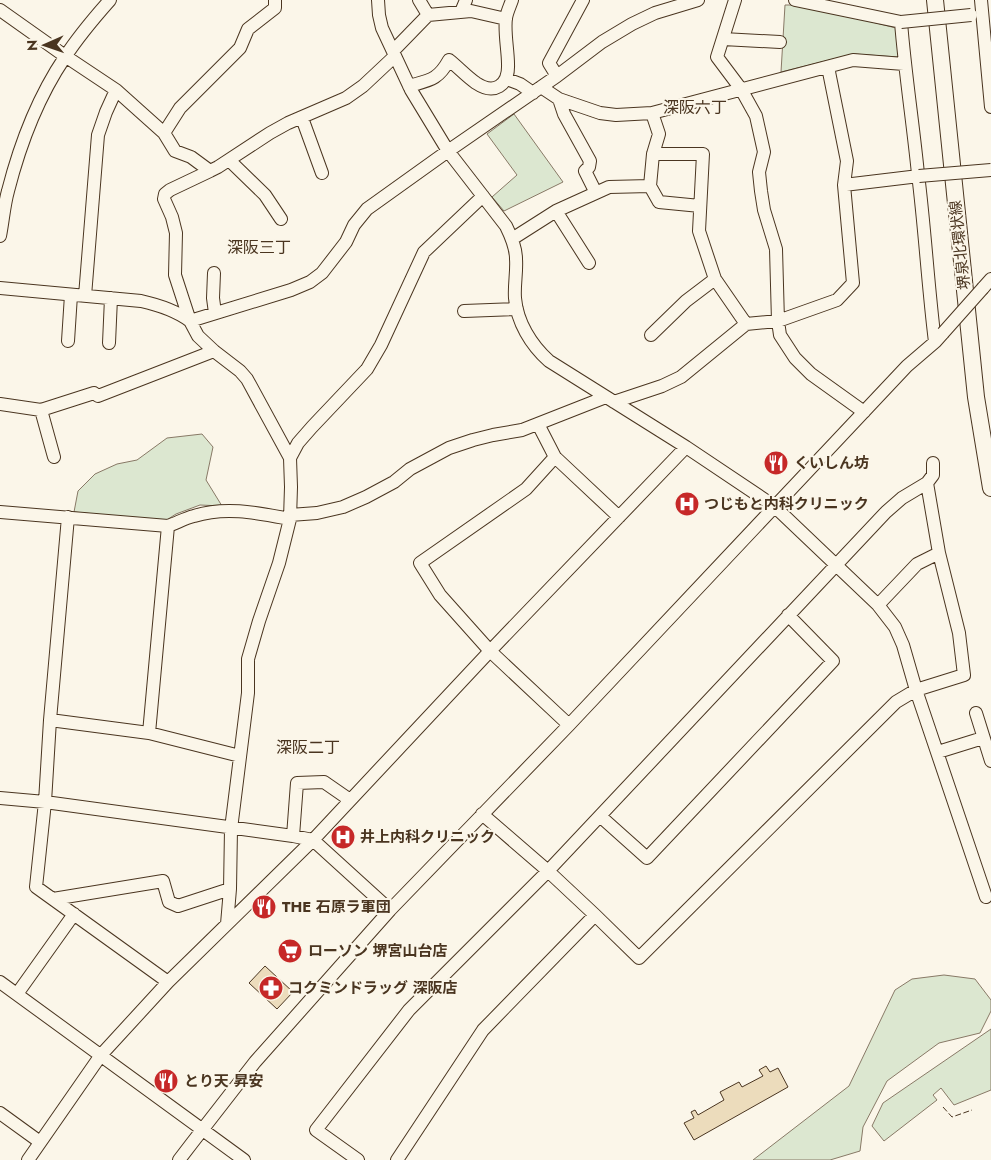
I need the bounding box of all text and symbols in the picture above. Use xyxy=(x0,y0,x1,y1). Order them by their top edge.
north arrow xyxy=(20,20,70,70)
text: N xyxy=(22,40,42,51)
district label: 深阪六丁 xyxy=(663,96,727,119)
street label: 堺泉北環状線 xyxy=(944,199,976,291)
district label: 深阪三丁 xyxy=(227,236,291,259)
restaurant icon: くいしん坊 xyxy=(763,450,789,476)
place label: くいしん坊 xyxy=(794,452,869,474)
hospital icon: つじもと内科クリニック xyxy=(674,491,700,517)
place label: つじもと内科クリニック xyxy=(704,493,869,515)
district label: 深阪二丁 xyxy=(276,736,340,759)
hospital icon: 井上内科クリニック xyxy=(330,824,356,850)
place label: 井上内科クリニック xyxy=(360,826,495,848)
restaurant icon: THE 石原ラ軍団 xyxy=(251,894,277,920)
place label: THE 石原ラ軍団 xyxy=(282,896,391,918)
supermarket icon: ローソン 堺宮山台店 xyxy=(277,938,303,964)
place label: ローソン 堺宮山台店 xyxy=(308,940,448,962)
pharmacy icon: コクミンドラッグ 深阪店 xyxy=(258,975,284,1001)
place label: コクミンドラッグ 深阪店 xyxy=(288,977,458,999)
restaurant icon: とり天 昇安 xyxy=(153,1068,179,1094)
place label: とり天 昇安 xyxy=(184,1070,264,1092)

